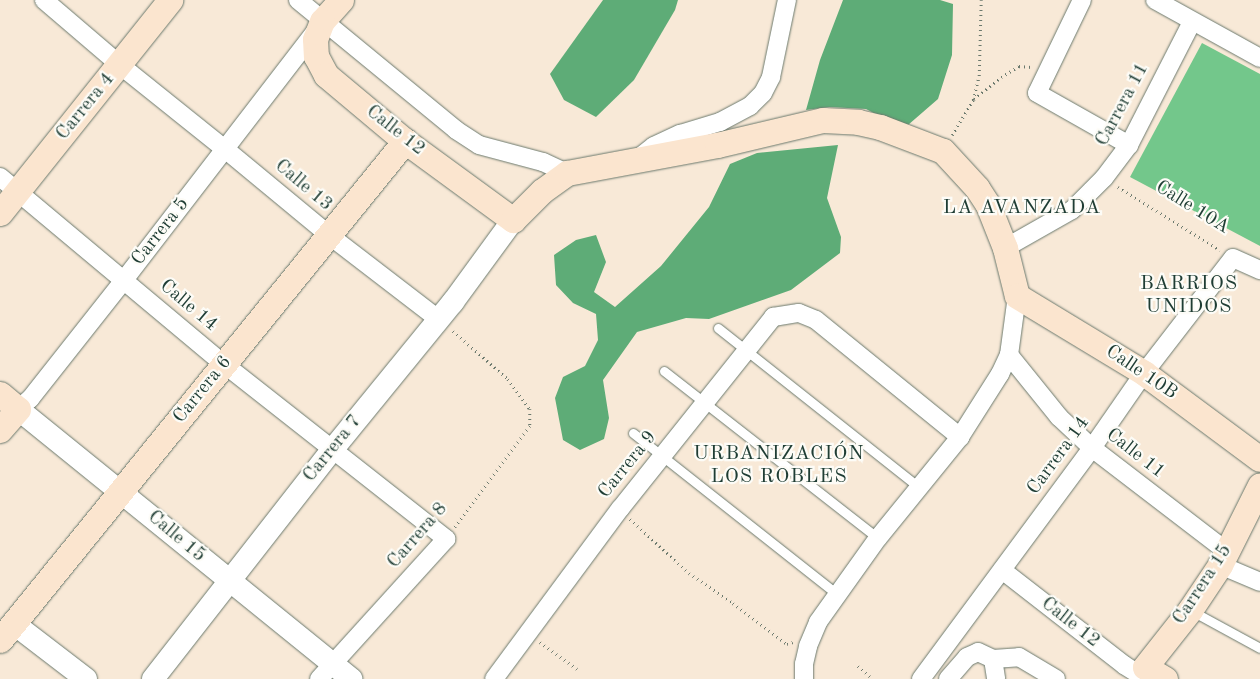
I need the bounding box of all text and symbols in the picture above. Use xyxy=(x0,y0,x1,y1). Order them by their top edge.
street label: Carrera 11 xyxy=(1092,59,1154,151)
street label: Carrera 4 xyxy=(52,69,120,145)
street label: Calle 12 xyxy=(361,101,429,161)
street label: Calle 13 xyxy=(269,155,337,217)
street label: Calle 10A xyxy=(1151,176,1233,240)
street label: Carrera 5 xyxy=(127,193,195,271)
district label: LA AVANZADA xyxy=(941,196,1103,220)
district label: BARRIOS UNIDOS xyxy=(1139,273,1239,320)
street label: Calle 14 xyxy=(154,275,222,337)
street label: Calle 10B xyxy=(1101,341,1181,405)
street label: Carrera 6 xyxy=(169,352,237,428)
street label: Carrera 7 xyxy=(299,411,367,487)
street label: Carrera 14 xyxy=(1023,413,1095,499)
street label: Calle 11 xyxy=(1101,424,1169,484)
street label: Carrera 9 xyxy=(594,427,662,503)
district label: URBANIZACIÓN LOS ROBLES xyxy=(692,443,866,490)
street label: Carrera 8 xyxy=(383,498,453,574)
street label: Calle 15 xyxy=(142,506,210,568)
street label: Carrera 15 xyxy=(1169,541,1237,629)
street label: Calle 12 xyxy=(1036,593,1104,653)

